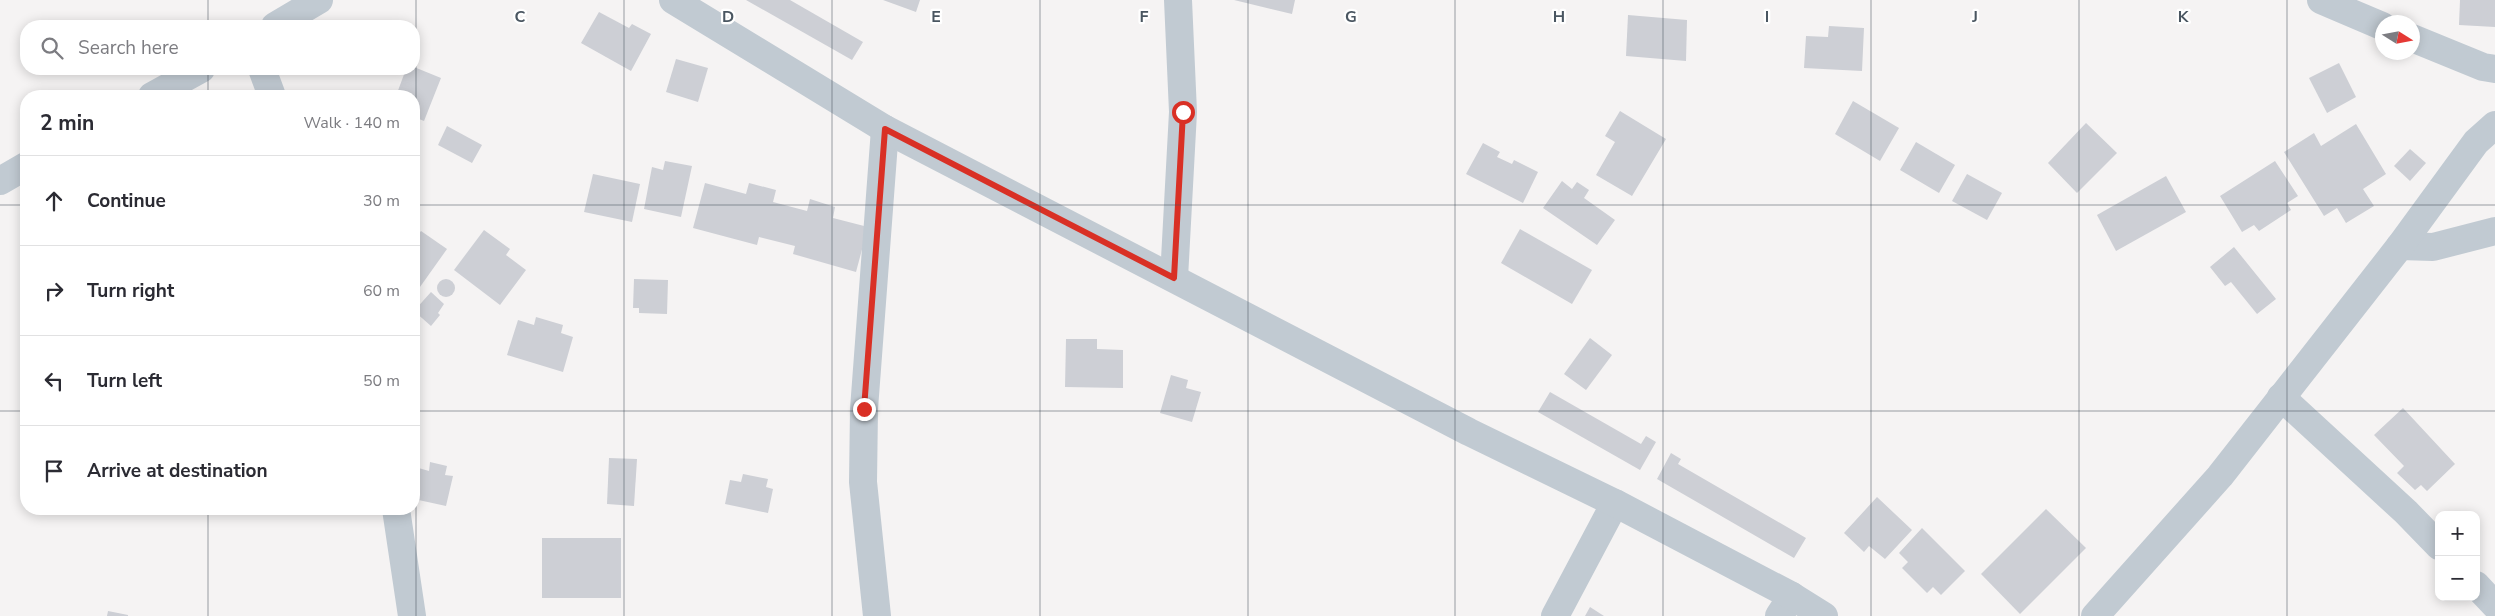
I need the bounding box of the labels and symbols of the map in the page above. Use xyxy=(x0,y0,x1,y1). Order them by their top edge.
text: C xyxy=(515,6,526,28)
text: D xyxy=(722,6,734,28)
text: E xyxy=(931,6,941,28)
text: F xyxy=(1140,6,1149,28)
text: G xyxy=(1345,6,1357,28)
text: H xyxy=(1553,6,1565,28)
text: I xyxy=(1765,6,1769,28)
text: J xyxy=(1971,6,1978,28)
text: K xyxy=(2178,6,2190,28)
north arrow xyxy=(2375,15,2420,60)
route start xyxy=(1172,101,1195,124)
route end xyxy=(853,398,876,421)

